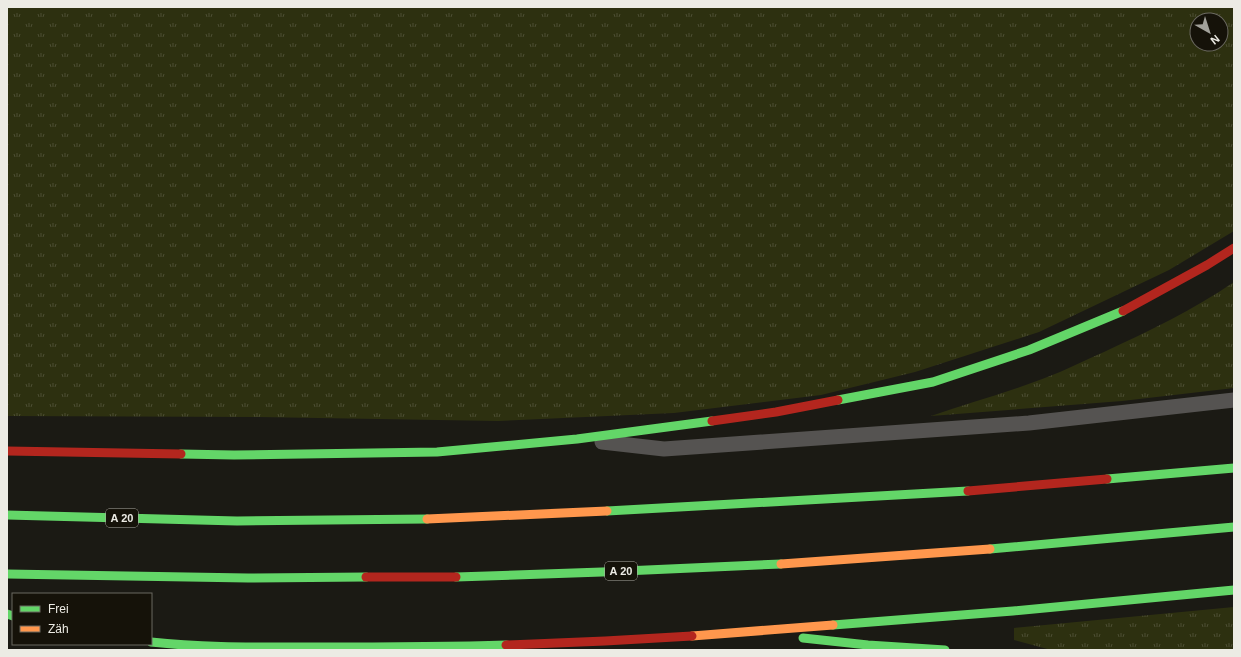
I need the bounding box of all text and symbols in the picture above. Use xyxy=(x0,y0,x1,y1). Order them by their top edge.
north arrow xyxy=(1189,12,1229,52)
text: N xyxy=(1208,33,1222,47)
road number: A 20 xyxy=(106,509,138,527)
road number: A 20 xyxy=(605,562,637,580)
legend xyxy=(12,593,152,645)
text: Frei xyxy=(48,602,69,616)
text: Zäh xyxy=(48,622,69,636)

